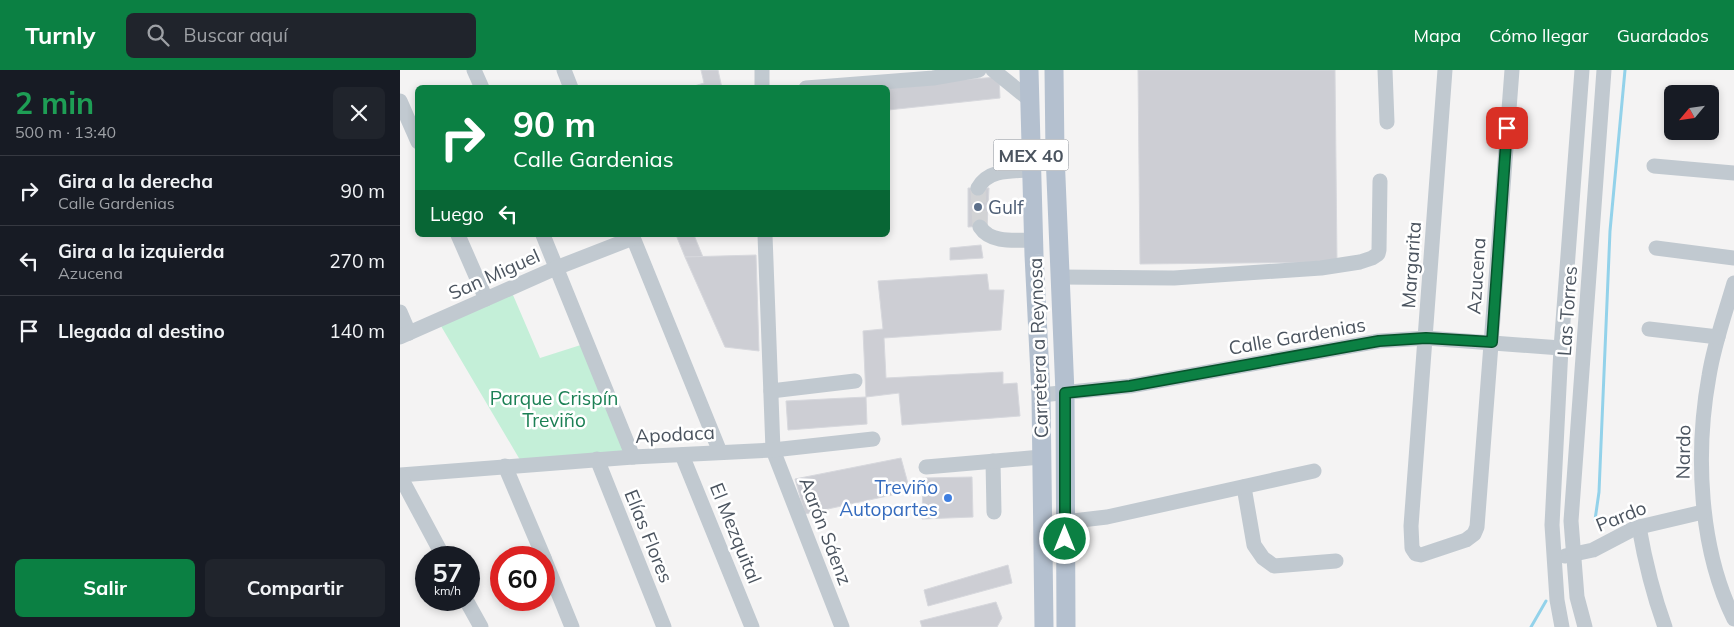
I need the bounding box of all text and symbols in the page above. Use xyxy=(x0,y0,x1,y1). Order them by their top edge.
search box xyxy=(126,13,476,58)
text: Turnly xyxy=(25,20,96,50)
icon: search xyxy=(144,21,172,49)
text: Buscar aquí xyxy=(184,23,288,47)
text: Mapa xyxy=(1413,24,1461,47)
text: Cómo llegar xyxy=(1489,24,1589,47)
text: Guardados xyxy=(1617,24,1709,47)
text: 2 min xyxy=(15,84,94,122)
north arrow xyxy=(1664,85,1719,140)
map controls xyxy=(1664,85,1719,140)
button: close xyxy=(333,87,385,139)
text: 90 m xyxy=(513,102,596,146)
icon: right xyxy=(430,105,495,170)
pin xyxy=(1486,107,1528,149)
icon: arrive xyxy=(1493,114,1521,142)
text: 500 m · 13:40 xyxy=(15,122,116,142)
road number: MEX 40 xyxy=(994,140,1068,170)
text: Calle Gardenias xyxy=(513,145,674,173)
text: Gira a la derecha xyxy=(58,169,213,193)
icon: right xyxy=(15,177,43,205)
text: 90 m xyxy=(341,179,385,203)
text: Calle Gardenias xyxy=(58,193,175,213)
place label: Gulf xyxy=(988,195,1024,219)
icon: left xyxy=(494,200,522,228)
marker: Gulf xyxy=(972,201,984,213)
text: Luego xyxy=(430,202,484,226)
street label: Margarita xyxy=(1396,221,1426,309)
street label: Azucena xyxy=(1461,237,1491,315)
text: Gira a la izquierda xyxy=(58,239,224,263)
street label: San Miguel xyxy=(445,243,543,305)
icon: left xyxy=(15,247,43,275)
text: 270 m xyxy=(329,249,385,273)
street label: Carretera a Reynosa xyxy=(1023,257,1053,439)
text: Azucena xyxy=(58,263,123,283)
street label: Las Torres xyxy=(1552,265,1582,357)
street label: Calle Gardenias xyxy=(1227,312,1367,360)
icon: arrive xyxy=(15,317,43,345)
text: Llegada al destino xyxy=(58,319,225,343)
text: 140 m xyxy=(329,319,385,343)
park label: Parque Crispín Treviño xyxy=(490,386,618,432)
street label: Apodaca xyxy=(635,420,715,448)
street label: Nardo xyxy=(1671,424,1695,480)
street label: Aarón Sáenz xyxy=(794,474,858,588)
place label: Treviño Autopartes xyxy=(839,475,938,521)
street label: El Mezquital xyxy=(705,479,767,587)
street label: Elías Flores xyxy=(619,486,679,586)
marker: Treviño Autopartes xyxy=(942,492,954,504)
street label: Pardo xyxy=(1592,495,1650,537)
position arrow xyxy=(1038,512,1090,564)
speed limit sign: 60 xyxy=(490,546,555,611)
text: 57 xyxy=(432,557,463,588)
button: Salir xyxy=(15,559,195,617)
button: Compartir xyxy=(205,559,385,617)
text: km/h xyxy=(434,583,461,598)

